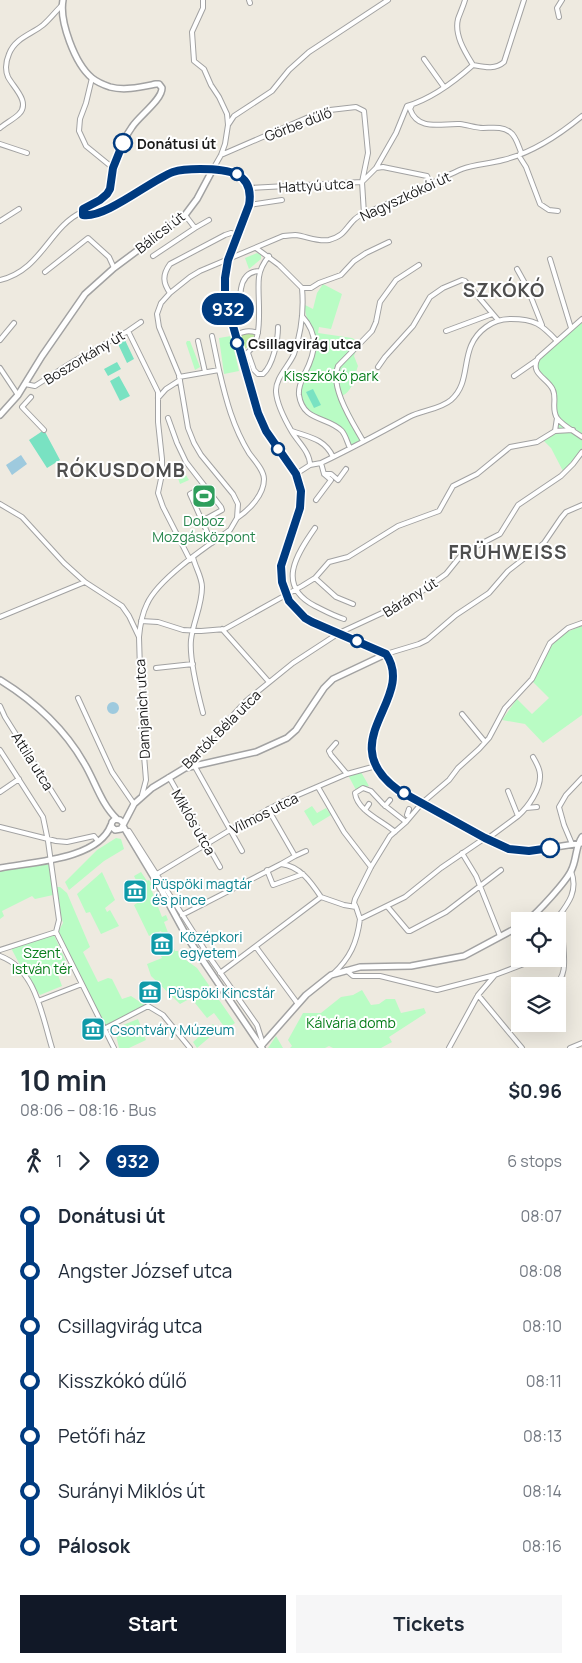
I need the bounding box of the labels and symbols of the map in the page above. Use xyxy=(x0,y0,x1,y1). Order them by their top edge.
street label: Görbe dűlő xyxy=(262,102,334,146)
marker: Donátusi út xyxy=(113,133,133,153)
place label: Donátusi út xyxy=(137,134,216,153)
unlabelled marker xyxy=(230,167,244,181)
street label: Nagyszkókói út xyxy=(357,167,454,225)
street label: Hattyú utca xyxy=(278,174,354,196)
street label: Bálicsi út xyxy=(131,206,189,257)
district label: SZKÓKÓ xyxy=(463,277,545,303)
line badge: 932 xyxy=(199,293,257,325)
street label: Boszorkány út xyxy=(40,325,128,389)
place label: Csillagvirág utca xyxy=(248,334,361,353)
marker: Csillagvirág utca xyxy=(230,336,244,350)
park label: Kisszkókó park xyxy=(284,366,379,385)
unlabelled marker xyxy=(271,442,285,456)
district label: RÓKUSDOMB xyxy=(56,457,186,483)
sports icon: Doboz Mozgásközpont xyxy=(191,483,217,509)
place label: Doboz Mozgásközpont xyxy=(152,511,256,546)
district label: FRÜHWEISS xyxy=(448,539,568,565)
street label: Bárány út xyxy=(379,573,441,621)
unlabelled marker xyxy=(350,634,364,648)
street label: Damjanich utca xyxy=(130,659,154,759)
street label: Bartók Béla utca xyxy=(177,685,265,773)
street label: Attila utca xyxy=(8,728,58,794)
street label: Miklós utca xyxy=(168,786,220,858)
unlabelled marker xyxy=(397,786,411,800)
street label: Vilmos utca xyxy=(227,788,301,838)
unlabelled marker xyxy=(540,838,560,858)
place label: Püspöki magtár és pince xyxy=(152,874,252,909)
museum icon: Püspöki magtár és pince xyxy=(122,878,148,904)
place label: Középkori egyetem xyxy=(180,927,242,962)
museum icon: Középkori egyetem xyxy=(149,931,175,957)
park label: Szent István tér xyxy=(12,943,72,978)
museum icon: Püspöki Kincstár xyxy=(137,979,163,1005)
place label: Püspöki Kincstár xyxy=(168,983,275,1002)
park label: Kálvária domb xyxy=(306,1013,396,1032)
museum icon: Csontváry Múzeum xyxy=(80,1016,106,1042)
place label: Csontváry Múzeum xyxy=(110,1020,235,1039)

